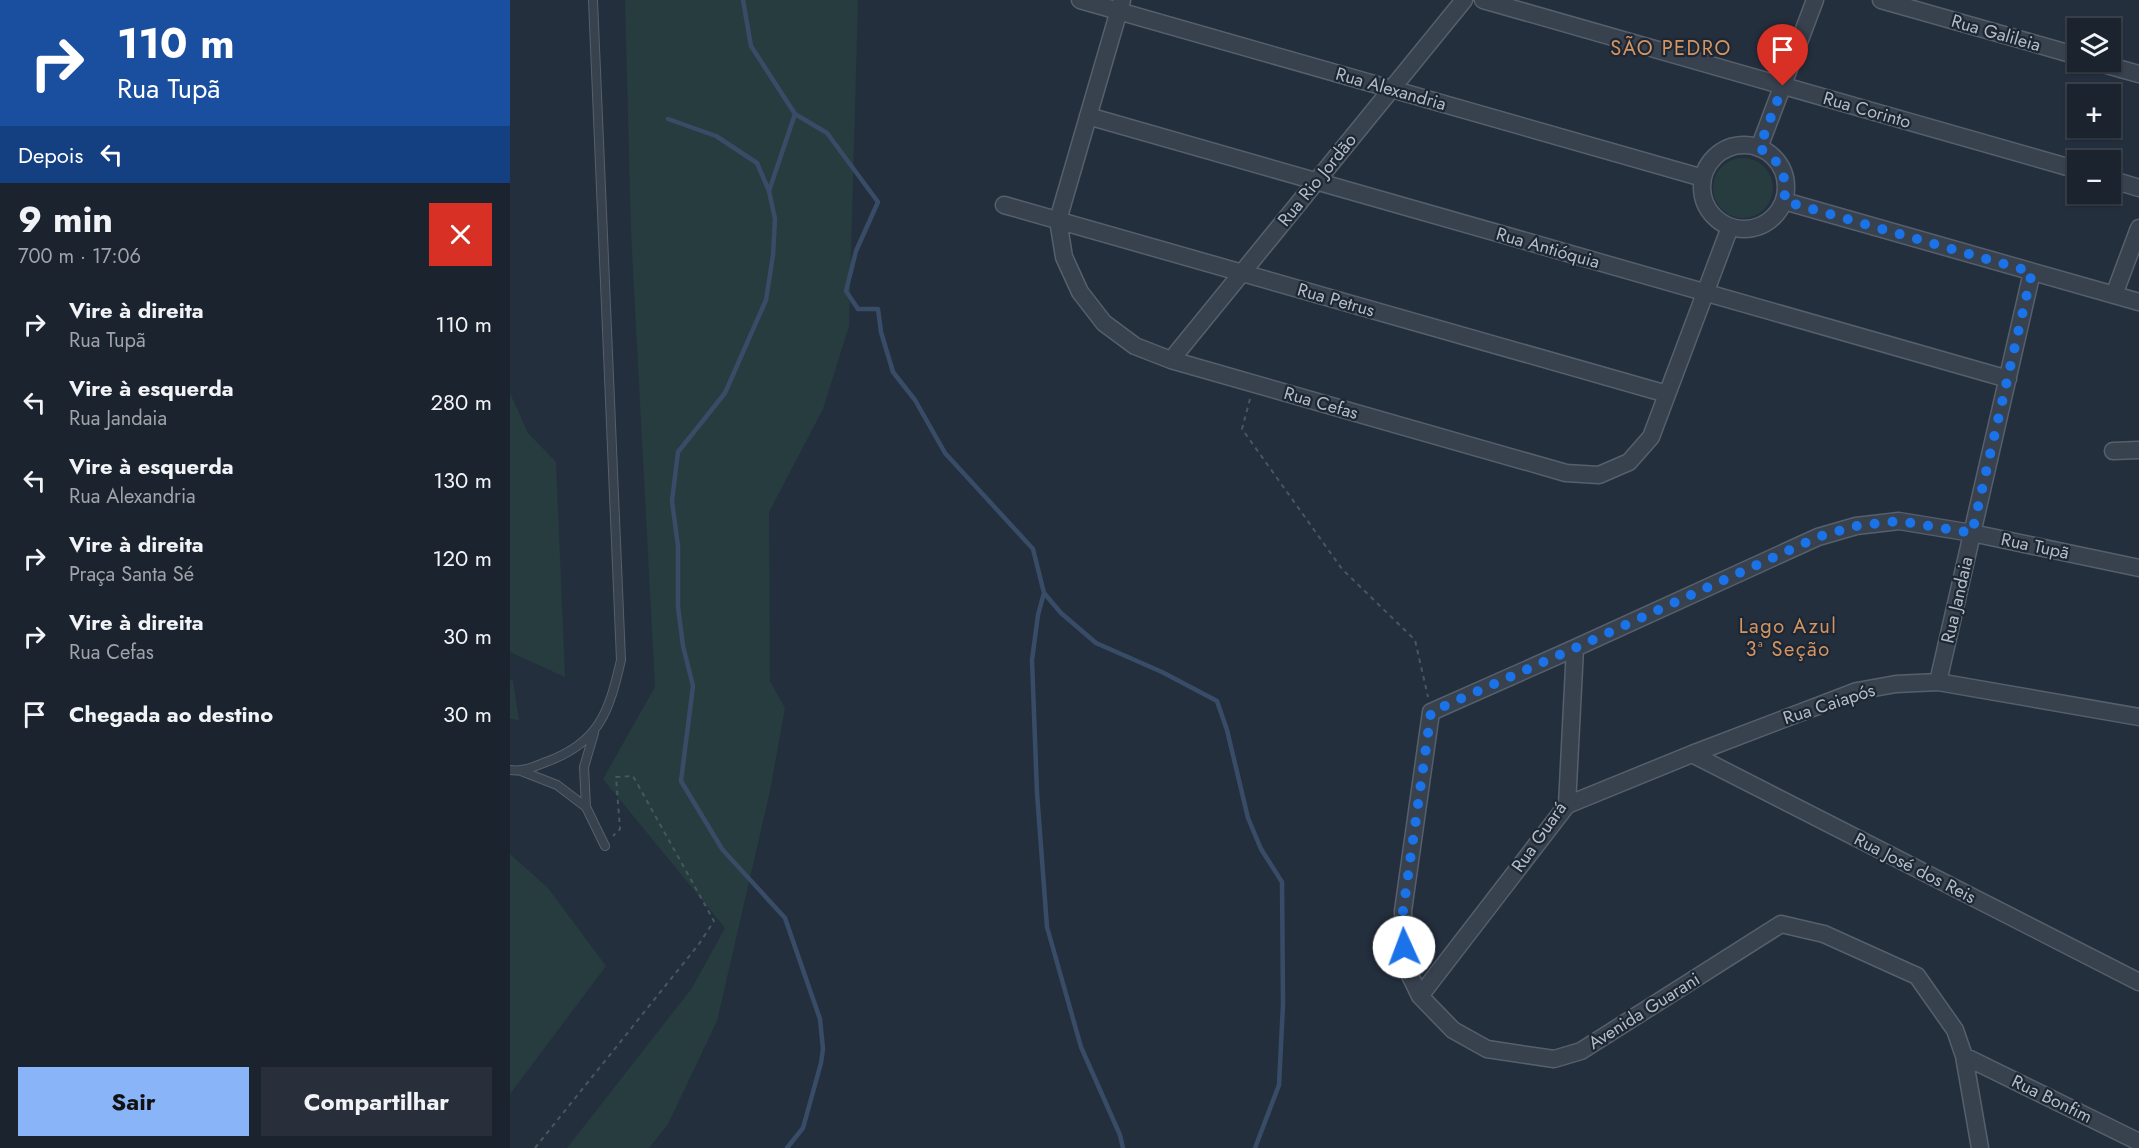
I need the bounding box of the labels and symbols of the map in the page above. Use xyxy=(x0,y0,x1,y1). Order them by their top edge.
street label: Rua Galileia xyxy=(1948,8,2044,58)
pin xyxy=(1757,24,1808,86)
district label: SÃO PEDRO xyxy=(1610,34,1732,63)
street label: Rua Alexandria xyxy=(1333,61,1449,117)
street label: Rua Corinto xyxy=(1820,85,1914,135)
street label: Rua Rio Jordão xyxy=(1271,128,1363,232)
street label: Rua Antióquia xyxy=(1493,221,1603,275)
street label: Rua Petrus xyxy=(1294,277,1378,323)
street label: Rua Cefas xyxy=(1281,380,1361,426)
street label: Rua Tupã xyxy=(1999,526,2071,566)
street label: Rua Jandaia xyxy=(1934,554,1980,646)
district label: Lago Azul 3ª Seção xyxy=(1739,612,1837,664)
street label: Rua Caiapós xyxy=(1780,677,1878,731)
street label: Rua Guará xyxy=(1505,797,1573,877)
street label: Rua José dos Reis xyxy=(1850,826,1980,910)
position arrow xyxy=(1372,915,1436,979)
street label: Avenida Guarani xyxy=(1583,966,1705,1056)
street label: Rua Bonfim xyxy=(2007,1068,2097,1130)

